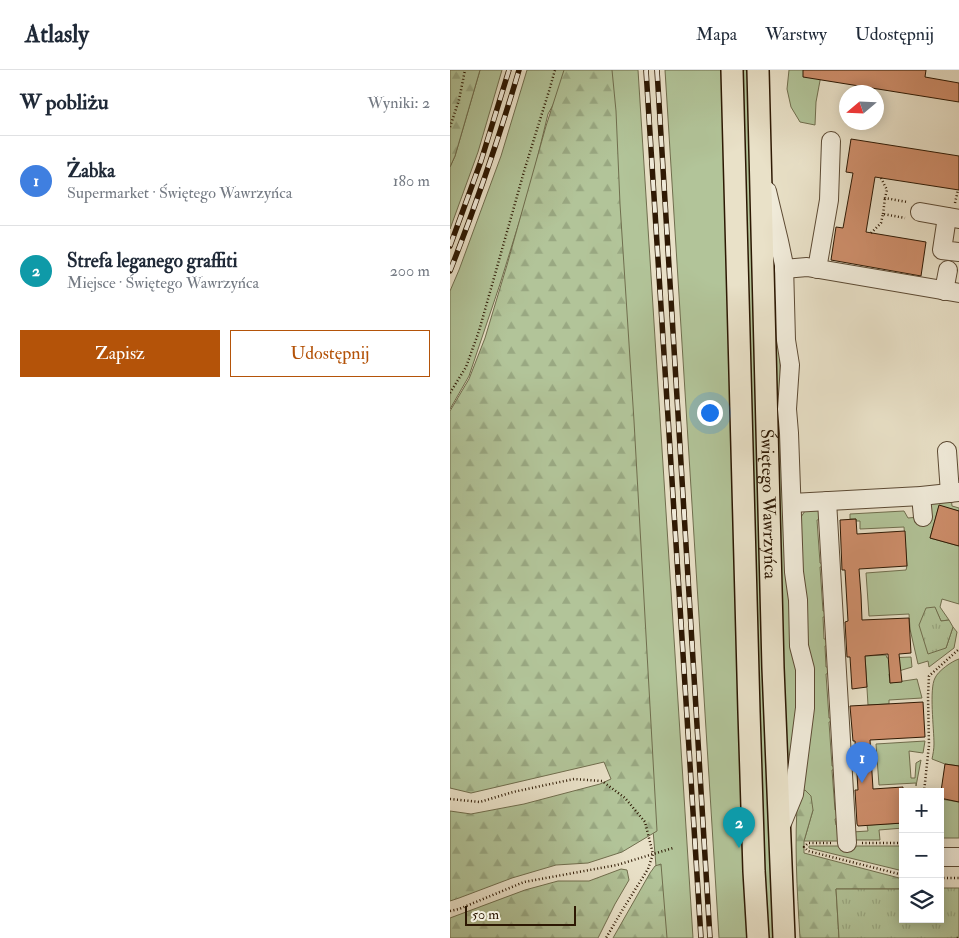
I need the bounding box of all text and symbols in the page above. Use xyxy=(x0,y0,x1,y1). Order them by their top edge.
text: Atlasly xyxy=(25,19,89,50)
text: Mapa xyxy=(696,23,737,46)
text: Warstwy xyxy=(765,23,827,46)
text: Udostępnij xyxy=(855,23,934,46)
north arrow xyxy=(839,85,884,130)
text: W pobliżu xyxy=(20,89,109,116)
text: Wyniki: 2 xyxy=(368,93,430,113)
text: Żabka xyxy=(67,159,115,183)
text: 1 xyxy=(33,171,39,191)
text: 180 m xyxy=(393,171,430,191)
text: Supermarket · Świętego Wawrzyńca xyxy=(67,183,292,203)
text: Strefa leganego graffiti xyxy=(67,249,238,273)
text: 2 xyxy=(32,261,40,281)
text: 200 m xyxy=(390,261,430,281)
text: Miejsce · Świętego Wawrzyńca xyxy=(67,273,259,293)
button: Zapisz xyxy=(20,330,220,377)
button: Udostępnij xyxy=(230,330,430,377)
your location xyxy=(697,400,723,426)
street label: Świętego Wawrzyńca xyxy=(756,428,782,580)
pin: 1 xyxy=(846,742,878,783)
map controls xyxy=(899,788,944,923)
button: + xyxy=(899,788,944,833)
pin: 2 xyxy=(723,807,755,848)
button: − xyxy=(899,833,944,878)
button: layers xyxy=(899,878,944,923)
scale bar xyxy=(465,903,576,926)
text: 50 m xyxy=(472,906,499,923)

